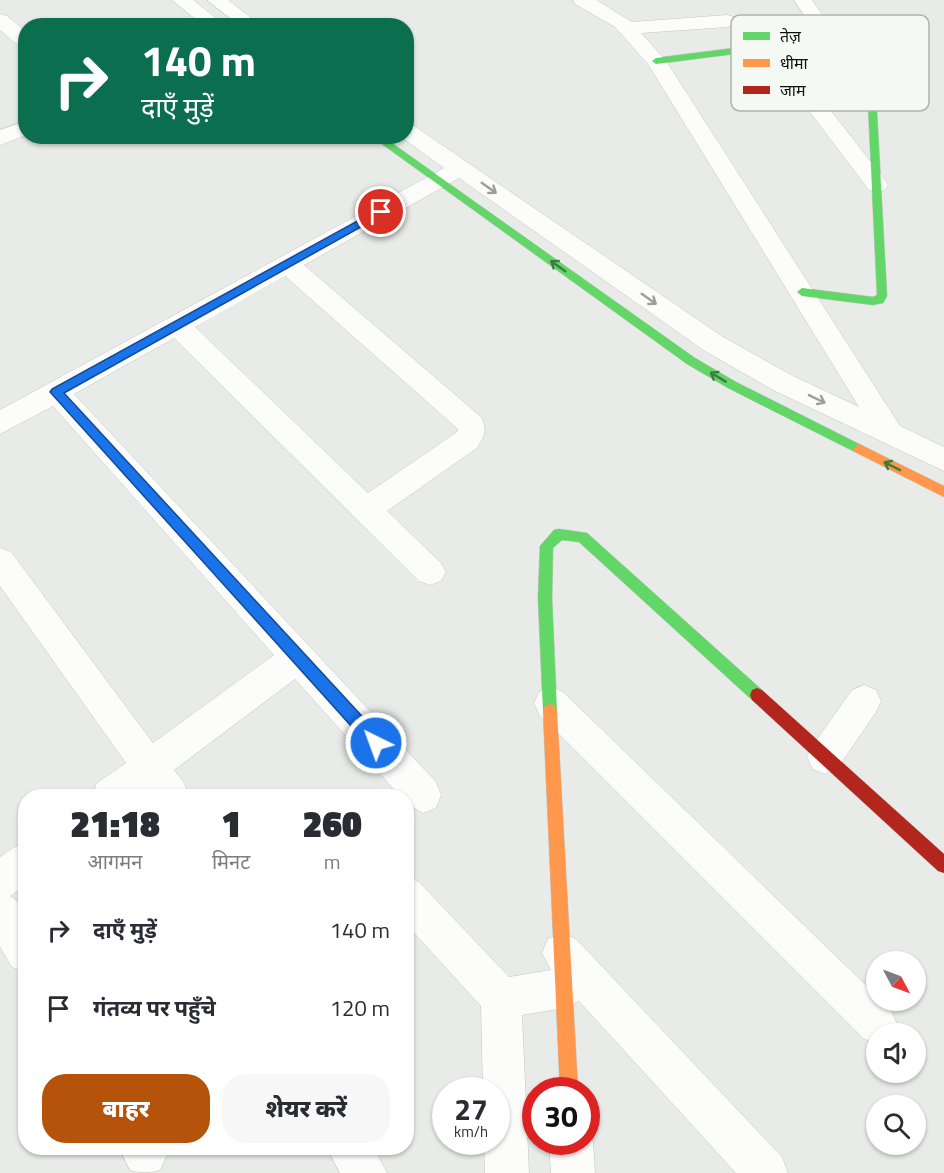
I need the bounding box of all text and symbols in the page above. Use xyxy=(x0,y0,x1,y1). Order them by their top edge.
legend xyxy=(731,15,929,111)
text: तेज़ xyxy=(780,24,802,48)
text: 140 m xyxy=(141,28,256,92)
icon: right xyxy=(42,42,120,120)
text: धीमा xyxy=(780,51,809,75)
text: जाम xyxy=(780,78,806,102)
text: दाएँ मुड़ें xyxy=(141,86,214,127)
one-way arrow xyxy=(480,182,497,194)
pin xyxy=(355,186,406,237)
icon: arrive xyxy=(364,195,397,228)
one-way arrow xyxy=(550,260,566,272)
one-way arrow xyxy=(641,293,657,305)
one-way arrow xyxy=(710,371,727,383)
one-way arrow xyxy=(807,394,825,405)
one-way arrow xyxy=(883,460,901,471)
position arrow xyxy=(344,711,408,775)
text: 21:18 xyxy=(70,796,160,851)
text: 1 xyxy=(221,796,241,851)
text: 260 xyxy=(302,796,362,851)
text: आगमन xyxy=(88,846,142,877)
text: मिनट xyxy=(212,846,250,877)
text: m xyxy=(324,846,340,877)
text: दाएँ मुड़ें xyxy=(93,913,157,947)
text: 140 m xyxy=(330,913,390,947)
icon: right xyxy=(42,914,75,947)
north arrow xyxy=(866,951,926,1011)
map controls xyxy=(866,951,926,1155)
text: गंतव्य पर पहुँचे xyxy=(93,991,216,1025)
text: 120 m xyxy=(330,991,390,1025)
icon: arrive xyxy=(42,992,75,1025)
button: sound xyxy=(866,1023,926,1083)
button: बाहर xyxy=(42,1074,210,1143)
button: शेयर करें xyxy=(222,1074,390,1143)
speed limit sign: 30 xyxy=(522,1077,600,1155)
text: 27 xyxy=(454,1086,488,1132)
button: search xyxy=(866,1095,926,1155)
text: km/h xyxy=(454,1120,488,1143)

